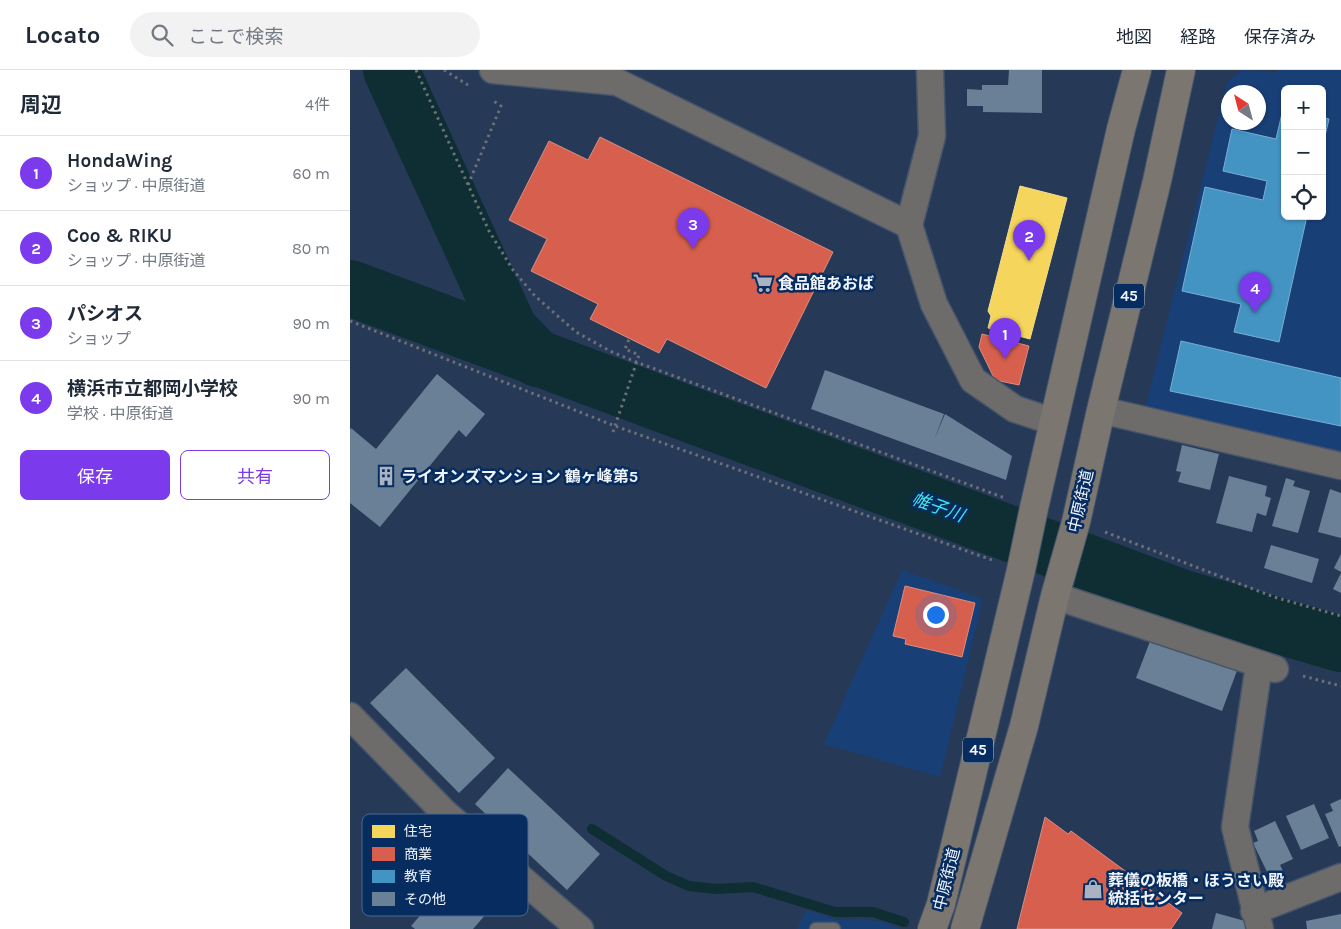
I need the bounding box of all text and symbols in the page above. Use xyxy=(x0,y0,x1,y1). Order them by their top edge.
search box xyxy=(130,12,480,57)
text: Locato xyxy=(25,21,100,49)
icon: search xyxy=(148,21,176,49)
text: ここで検索 xyxy=(188,26,283,48)
text: 地図 xyxy=(1116,26,1152,48)
text: 経路 xyxy=(1180,26,1216,48)
text: 保存済み xyxy=(1244,26,1316,48)
north arrow xyxy=(1221,85,1266,130)
map controls xyxy=(1281,85,1326,220)
button: + xyxy=(1281,85,1326,130)
text: 周辺 xyxy=(20,93,62,117)
text: 4件 xyxy=(305,95,330,114)
button: − xyxy=(1281,130,1326,175)
text: HondaWing xyxy=(67,150,172,172)
text: 1 xyxy=(33,164,39,183)
text: 60 m xyxy=(293,164,330,183)
button: locate xyxy=(1281,175,1326,220)
text: ショップ · 中原街道 xyxy=(67,176,205,195)
pin: 3 xyxy=(677,208,709,249)
pin: 2 xyxy=(1013,220,1045,261)
text: Coo & RIKU xyxy=(67,225,172,247)
text: 2 xyxy=(31,239,41,258)
text: 80 m xyxy=(292,239,330,258)
text: ショップ · 中原街道 xyxy=(67,251,205,270)
supermarket icon: 食品館あおば xyxy=(752,272,774,294)
pin: 4 xyxy=(1239,272,1271,313)
place label: 食品館あおば xyxy=(778,274,874,293)
road number: 45 xyxy=(1114,284,1144,308)
text: パシオス xyxy=(67,303,143,325)
text: 3 xyxy=(31,314,41,333)
text: 90 m xyxy=(292,314,330,333)
pin: 1 xyxy=(989,318,1021,359)
text: ショップ xyxy=(67,329,131,348)
text: 横浜市立都岡小学校 xyxy=(67,378,238,400)
text: 4 xyxy=(31,389,41,408)
text: 90 m xyxy=(292,389,330,408)
text: 学校 · 中原街道 xyxy=(67,404,173,423)
button: 保存 xyxy=(20,450,170,500)
button: 共有 xyxy=(180,450,330,500)
building icon: ライオンズマンション 鶴ヶ峰第5 xyxy=(375,465,397,487)
place label: ライオンズマンション 鶴ヶ峰第5 xyxy=(401,467,638,486)
street label: 中原街道 xyxy=(1064,468,1097,534)
water label: 帷子川 xyxy=(909,487,969,527)
your location xyxy=(923,602,949,628)
road number: 45 xyxy=(963,738,993,762)
legend xyxy=(362,814,528,916)
text: 住宅 xyxy=(404,823,432,840)
text: 商業 xyxy=(404,846,432,863)
street label: 中原街道 xyxy=(930,846,963,912)
text: 教育 xyxy=(404,868,432,885)
place label: 葬儀の板橋・ほうさい殿 統括センター xyxy=(1108,871,1284,908)
shop icon: 葬儀の板橋・ほうさい殿 統括センター xyxy=(1082,878,1104,900)
text: その他 xyxy=(404,891,446,908)

